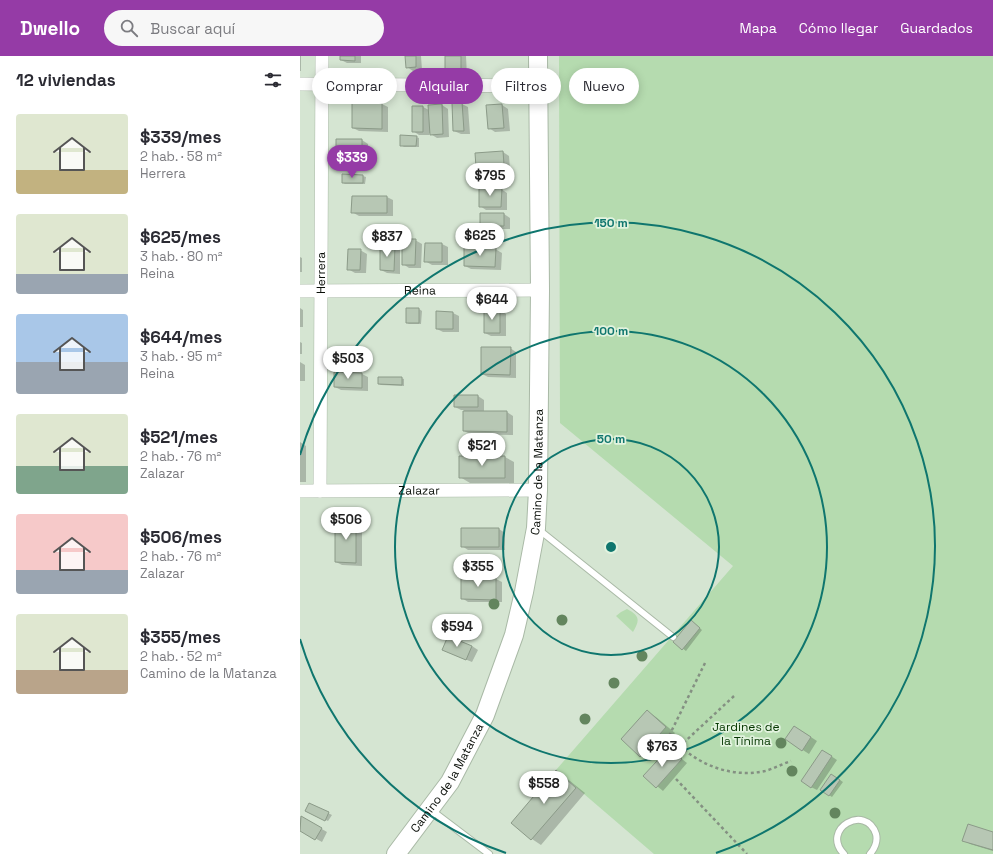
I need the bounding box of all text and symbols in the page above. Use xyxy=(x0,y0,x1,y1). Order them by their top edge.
search box xyxy=(104,10,384,46)
text: Dwello xyxy=(20,16,80,41)
icon: search xyxy=(118,17,140,39)
text: Buscar aquí xyxy=(150,19,235,38)
text: Mapa xyxy=(740,19,777,37)
text: Cómo llegar xyxy=(799,19,878,37)
text: Guardados xyxy=(900,19,973,37)
chip: Comprar xyxy=(312,68,397,104)
chip: Alquilar xyxy=(405,68,483,104)
chip: Filtros xyxy=(491,68,561,104)
chip: Nuevo xyxy=(569,68,639,104)
text: 12 viviendas xyxy=(16,69,116,91)
icon: filters xyxy=(262,69,284,91)
text: $339/mes xyxy=(140,126,221,148)
icon: home xyxy=(48,130,96,178)
pin: $339 xyxy=(328,145,376,179)
text: 2 hab. · 58 m² xyxy=(140,148,222,165)
text: $339 xyxy=(336,149,368,166)
pin: $795 xyxy=(466,163,514,197)
text: Herrera xyxy=(140,165,186,182)
text: $795 xyxy=(475,167,505,184)
text: 150 m xyxy=(594,215,628,231)
pin: $625 xyxy=(456,223,504,257)
pin: $837 xyxy=(363,224,411,258)
text: $625/mes xyxy=(140,226,221,248)
text: $625 xyxy=(464,227,496,244)
text: $837 xyxy=(372,228,402,245)
icon: home xyxy=(48,230,96,278)
text: 3 hab. · 80 m² xyxy=(140,248,223,265)
street label: Herrera xyxy=(313,252,329,294)
text: Reina xyxy=(140,265,175,282)
street label: Reina xyxy=(404,282,436,299)
pin: $644 xyxy=(468,287,516,321)
text: $644 xyxy=(476,291,508,308)
text: 100 m xyxy=(594,323,628,339)
text: $644/mes xyxy=(140,326,222,348)
icon: home xyxy=(48,330,96,378)
pin: $503 xyxy=(324,346,372,380)
text: 3 hab. · 95 m² xyxy=(140,348,222,365)
text: $503 xyxy=(332,350,364,367)
text: Reina xyxy=(140,365,175,382)
street label: Camino de la Matanza xyxy=(527,409,547,537)
text: $521/mes xyxy=(140,426,218,448)
icon: home xyxy=(48,430,96,478)
text: 50 m xyxy=(597,431,625,447)
pin: $521 xyxy=(458,433,506,467)
text: $521 xyxy=(467,437,497,454)
text: 2 hab. · 76 m² xyxy=(140,448,221,465)
text: Zalazar xyxy=(140,465,185,482)
street label: Zalazar xyxy=(398,482,440,499)
pin: $506 xyxy=(322,507,370,541)
text: $506 xyxy=(330,511,362,528)
text: $506/mes xyxy=(140,526,222,548)
icon: home xyxy=(48,530,96,578)
centre of rings xyxy=(604,540,618,554)
text: 2 hab. · 76 m² xyxy=(140,548,221,565)
pin: $355 xyxy=(454,554,502,588)
text: $355 xyxy=(462,558,494,575)
text: Zalazar xyxy=(140,565,185,582)
pin: $594 xyxy=(433,614,481,648)
text: $594 xyxy=(441,618,473,635)
text: $355/mes xyxy=(140,626,221,648)
icon: home xyxy=(48,630,96,678)
text: 2 hab. · 52 m² xyxy=(140,648,222,665)
text: Camino de la Matanza xyxy=(140,665,277,682)
park label: Jardines de la Tínima xyxy=(712,719,780,749)
street label: Camino de la Matanza xyxy=(407,720,487,836)
pin: $763 xyxy=(638,734,686,768)
text: $763 xyxy=(647,738,677,755)
pin: $558 xyxy=(520,771,568,805)
text: $558 xyxy=(528,775,560,792)

